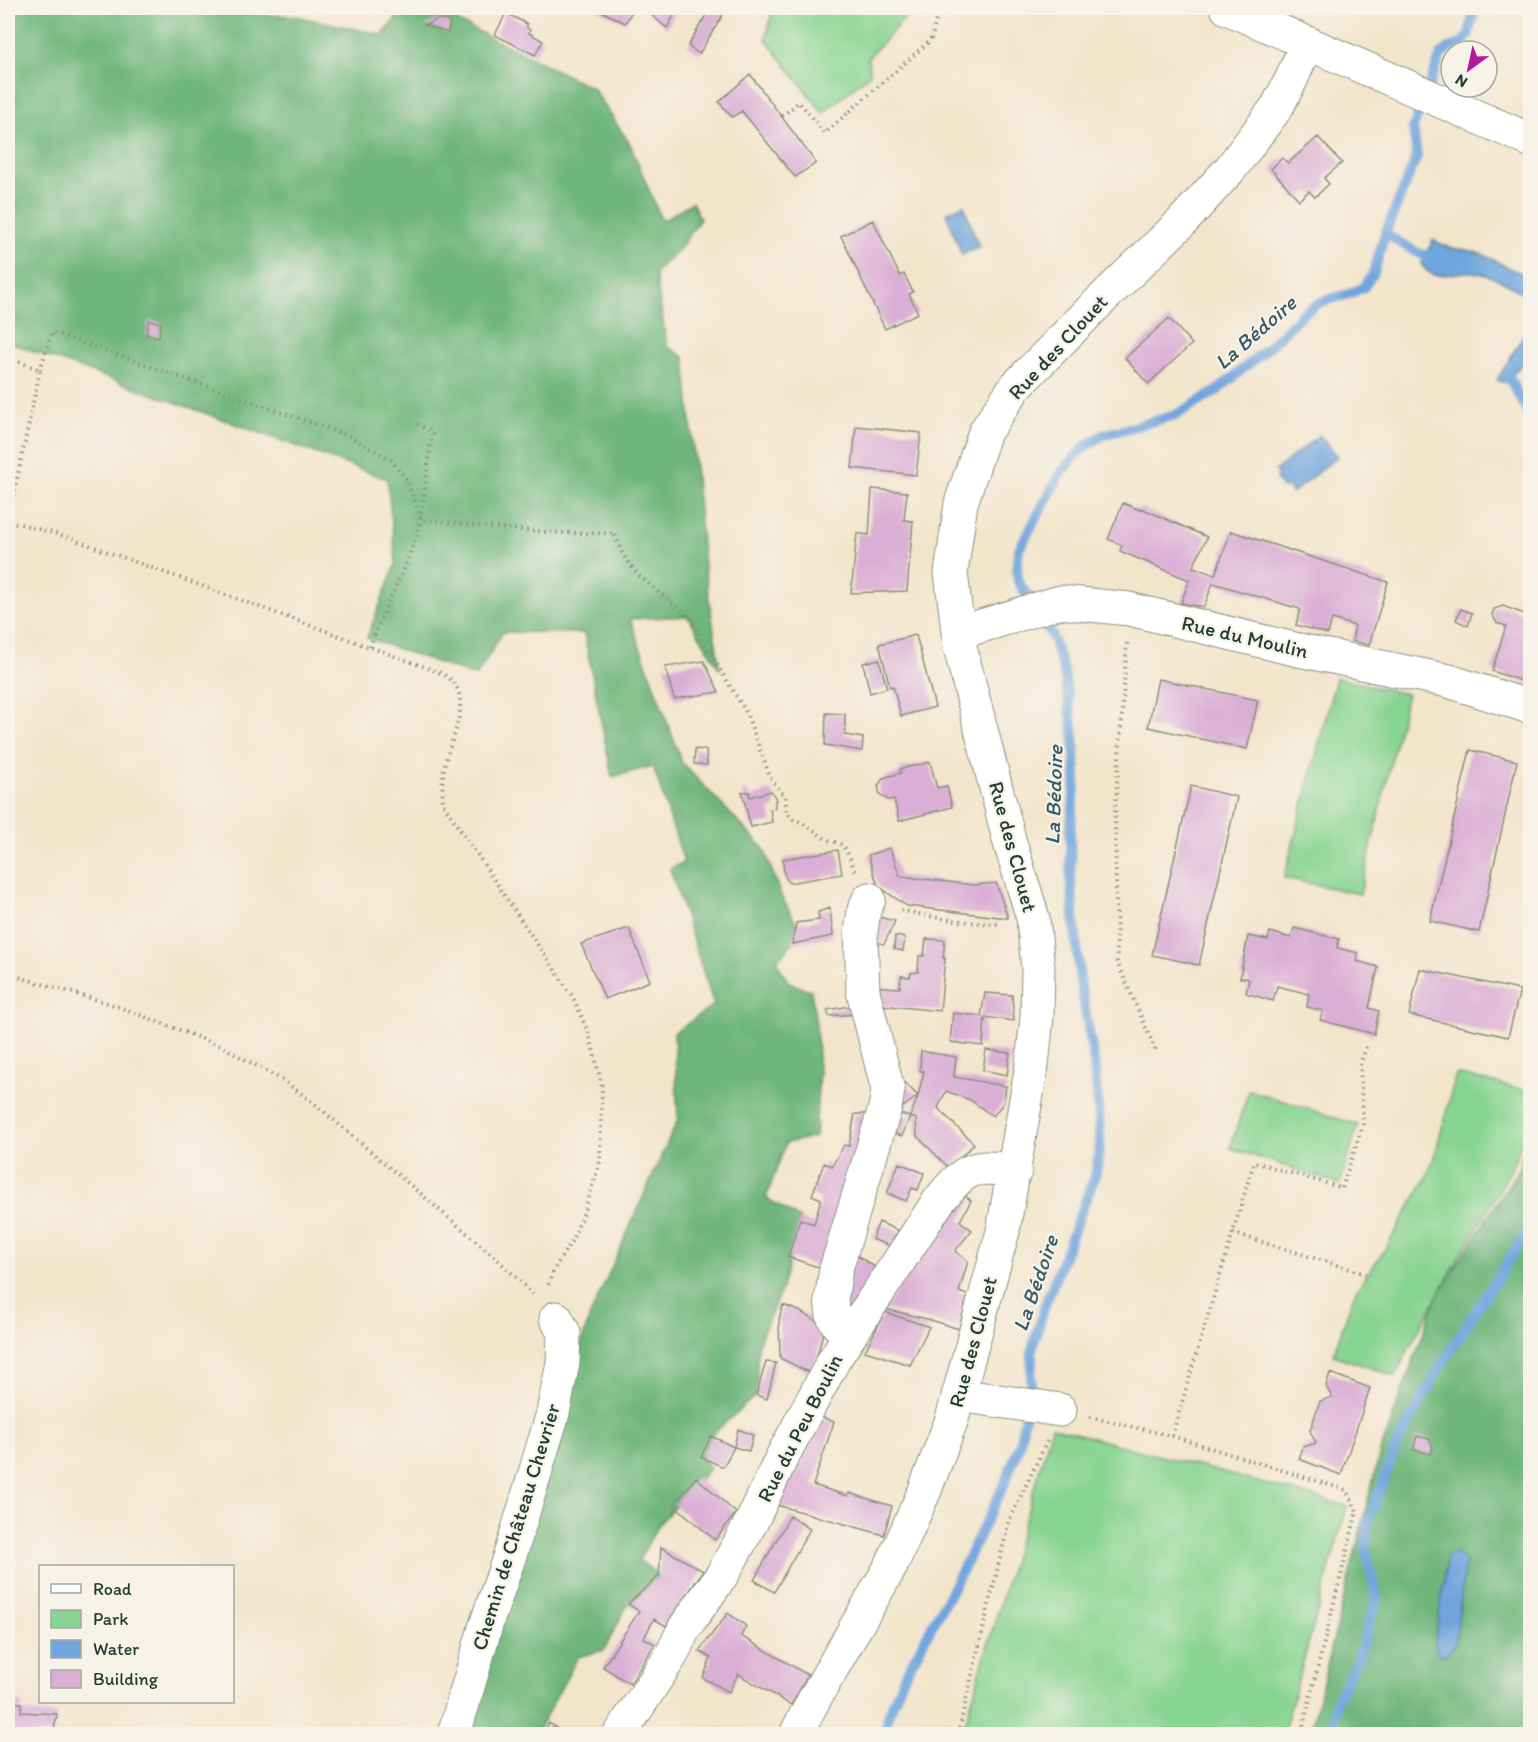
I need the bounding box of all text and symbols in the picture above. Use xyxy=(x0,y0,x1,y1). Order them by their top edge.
north arrow xyxy=(1439,39,1499,99)
text: N xyxy=(1451,70,1471,92)
street label: Rue des Clouet xyxy=(1003,289,1113,404)
water label: La Bédoire xyxy=(1209,289,1303,375)
street label: Rue du Moulin xyxy=(1179,610,1311,663)
water label: La Bédoire xyxy=(1038,743,1069,845)
street label: Rue des Clouet xyxy=(984,779,1043,915)
water label: La Bédoire xyxy=(1006,1230,1065,1335)
street label: Rue des Clouet xyxy=(943,1274,1002,1410)
street label: Rue du Peu Boulin xyxy=(752,1350,848,1506)
street label: Chemin de Château Chevrier xyxy=(466,1400,565,1653)
legend xyxy=(39,1565,234,1703)
text: Road xyxy=(93,1578,132,1600)
text: Park xyxy=(93,1608,128,1630)
text: Water xyxy=(93,1638,139,1660)
text: Building xyxy=(93,1668,159,1690)

